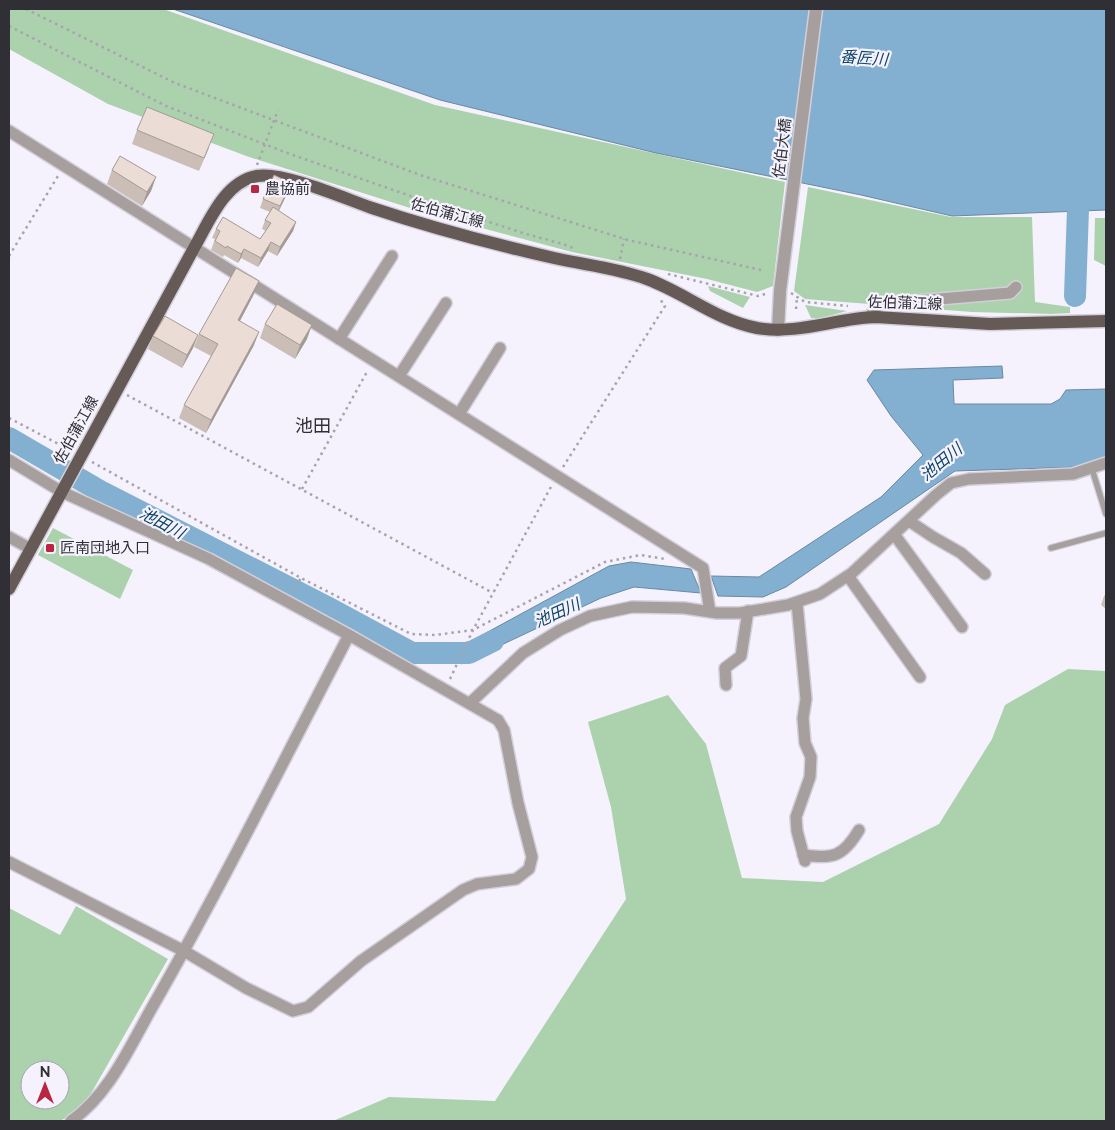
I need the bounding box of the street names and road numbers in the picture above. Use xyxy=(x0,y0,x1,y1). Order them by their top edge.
street label: 佐伯大橋 xyxy=(769,117,795,179)
street label: 佐伯蒲江線 xyxy=(408,195,486,231)
street label: 佐伯蒲江線 xyxy=(867,293,943,313)
street label: 佐伯蒲江線 xyxy=(50,393,102,467)

